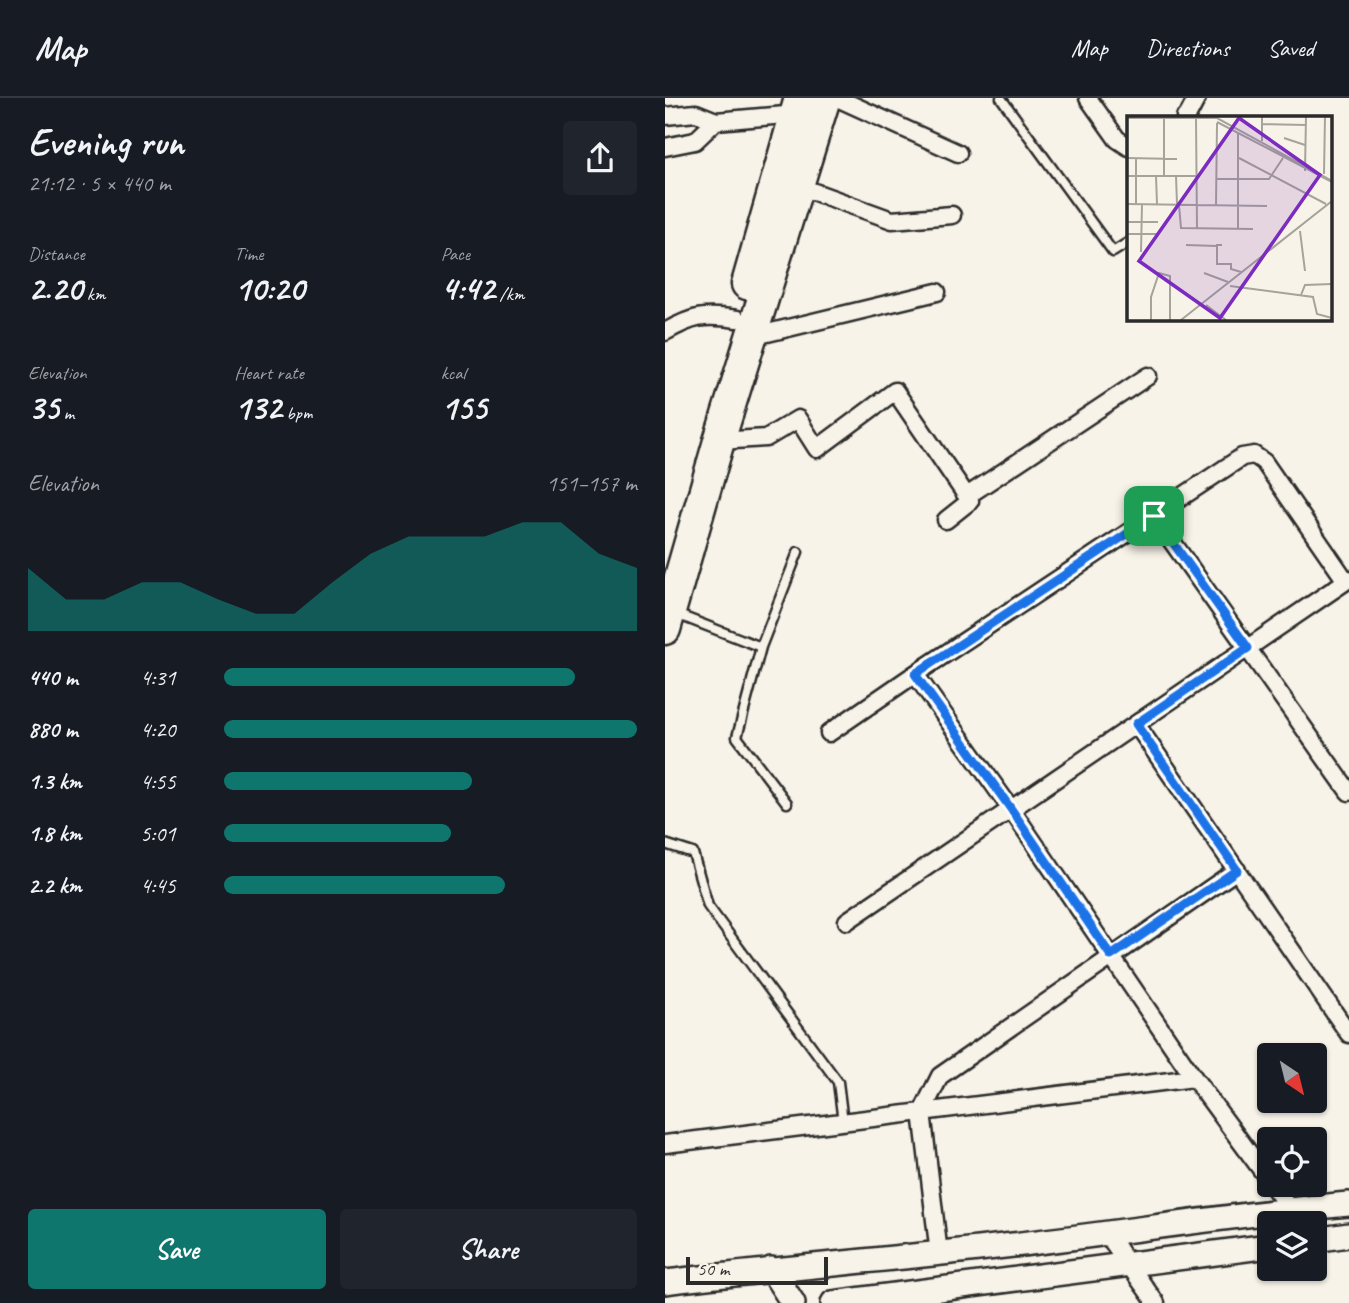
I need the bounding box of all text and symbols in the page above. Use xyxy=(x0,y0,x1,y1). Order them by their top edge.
text: Map xyxy=(35,27,86,69)
text: Map xyxy=(1071,33,1108,63)
text: Directions xyxy=(1146,33,1229,63)
text: Saved xyxy=(1267,33,1314,63)
inset map xyxy=(1127,116,1331,320)
text: Evening run xyxy=(28,119,184,166)
button: share xyxy=(563,121,637,195)
text: 21:12 · 5 × 440 m xyxy=(28,169,171,198)
text: Distance xyxy=(28,242,85,266)
text: Time xyxy=(234,242,263,266)
text: Pace xyxy=(441,242,470,266)
text: 2.20 xyxy=(28,266,82,311)
text: 10:20 xyxy=(234,266,304,311)
text: 4:42 xyxy=(441,266,495,311)
text: km xyxy=(82,282,105,306)
text: /km xyxy=(495,282,524,306)
text: Elevation xyxy=(28,361,86,385)
text: Heart rate xyxy=(234,361,304,385)
text: kcal xyxy=(441,361,466,385)
text: 35 xyxy=(28,385,59,430)
text: 132 xyxy=(234,385,282,430)
text: 155 xyxy=(441,385,487,430)
text: m xyxy=(59,401,74,425)
text: bpm xyxy=(282,401,312,425)
text: Elevation xyxy=(28,469,99,498)
text: 151–157 m xyxy=(546,469,637,498)
pin xyxy=(1124,486,1184,546)
icon: arrive xyxy=(1135,497,1173,535)
text: 440 m xyxy=(28,663,78,692)
text: 4:31 xyxy=(140,663,176,692)
text: 880 m xyxy=(28,715,78,744)
text: 4:20 xyxy=(140,715,176,744)
text: 1.3 km xyxy=(28,767,82,796)
text: 4:55 xyxy=(140,767,176,796)
text: 1.8 km xyxy=(28,819,82,848)
text: 5:01 xyxy=(140,819,176,848)
text: 2.2 km xyxy=(28,871,82,900)
text: 4:45 xyxy=(140,871,176,900)
north arrow xyxy=(1257,1043,1327,1113)
map controls xyxy=(1257,1043,1327,1281)
button: locate xyxy=(1257,1127,1327,1197)
button: Save xyxy=(28,1209,326,1289)
button: Share xyxy=(340,1209,637,1289)
button: layers xyxy=(1257,1211,1327,1281)
scale bar xyxy=(686,1254,828,1286)
text: 50 m xyxy=(697,1257,729,1281)

